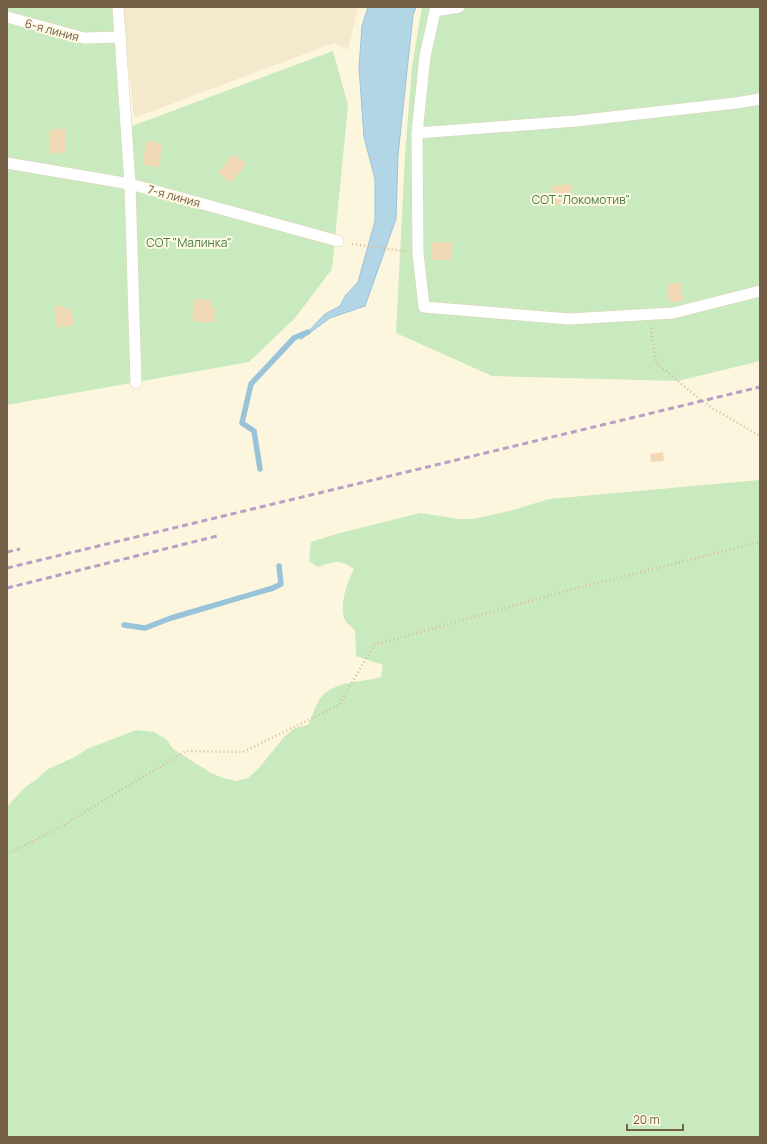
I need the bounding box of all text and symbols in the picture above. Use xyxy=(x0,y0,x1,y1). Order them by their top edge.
street label: 6-я линия xyxy=(23,15,81,45)
street label: 7-я линия xyxy=(146,181,202,211)
park label: СОТ "Локомотив" xyxy=(532,191,630,208)
park label: СОТ "Малинка" xyxy=(146,234,232,251)
scale bar xyxy=(627,1106,683,1132)
text: 20 m xyxy=(633,1111,660,1128)

